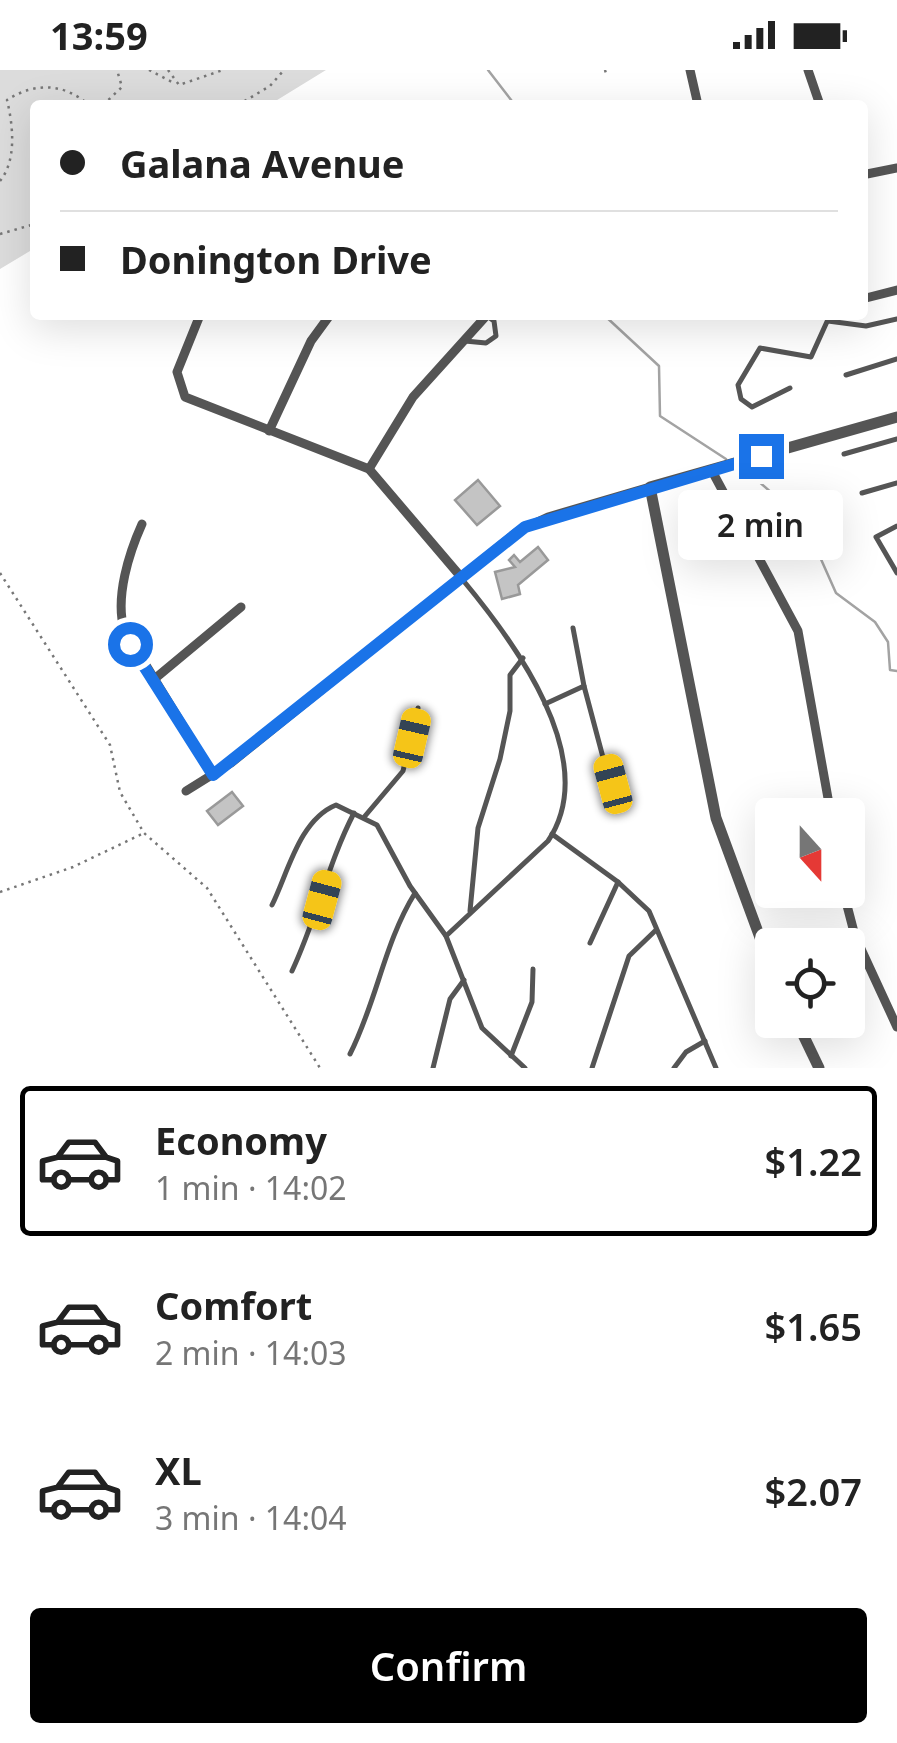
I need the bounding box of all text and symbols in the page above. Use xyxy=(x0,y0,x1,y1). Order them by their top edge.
text: 13:59 xyxy=(50,9,148,61)
text: Galana Avenue xyxy=(120,137,404,189)
text: Donington Drive xyxy=(120,233,432,285)
route end xyxy=(739,434,784,479)
callout: 2 min xyxy=(678,491,844,561)
text: 2 min xyxy=(717,503,804,546)
route start xyxy=(108,622,153,667)
car xyxy=(391,705,433,771)
car xyxy=(591,751,635,817)
north arrow xyxy=(755,798,865,908)
map controls xyxy=(755,798,865,1038)
car xyxy=(300,867,344,933)
button: locate xyxy=(755,928,865,1038)
text: Economy xyxy=(155,1114,327,1166)
icon: car xyxy=(35,1116,125,1206)
text: $1.22 xyxy=(765,1135,862,1187)
text: 1 min · 14:02 xyxy=(155,1166,347,1209)
text: Comfort xyxy=(155,1279,312,1331)
icon: car xyxy=(35,1281,125,1371)
text: $1.65 xyxy=(765,1300,862,1352)
text: 2 min · 14:03 xyxy=(155,1331,347,1374)
text: XL xyxy=(155,1444,202,1496)
icon: car xyxy=(35,1446,125,1536)
text: $2.07 xyxy=(765,1465,862,1517)
text: 3 min · 14:04 xyxy=(155,1496,347,1539)
button: Confirm xyxy=(30,1608,867,1723)

